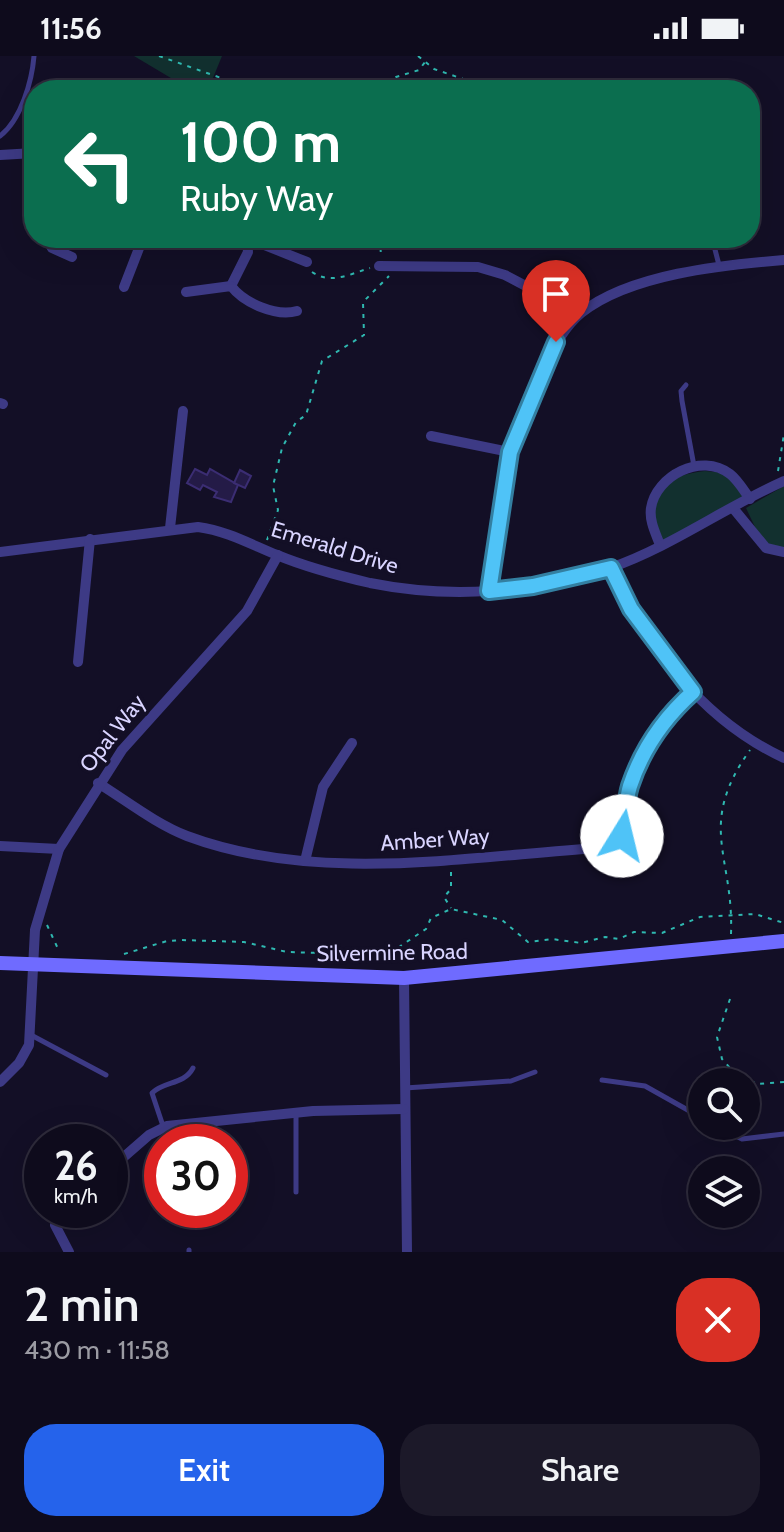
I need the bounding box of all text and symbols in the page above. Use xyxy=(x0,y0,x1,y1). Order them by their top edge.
text: 11:56 xyxy=(40,10,102,47)
text: 100 m xyxy=(180,108,341,176)
icon: left xyxy=(48,112,152,216)
text: Ruby Way xyxy=(180,176,333,220)
pin xyxy=(522,260,590,342)
icon: arrive xyxy=(534,272,578,316)
street label: Emerald Drive xyxy=(268,515,402,580)
street label: Opal Way xyxy=(74,689,151,777)
position arrow xyxy=(580,794,664,878)
street label: Amber Way xyxy=(380,822,491,857)
street label: Silvermine Road xyxy=(316,938,468,967)
map controls xyxy=(688,1068,760,1228)
button: search xyxy=(688,1068,760,1140)
speed limit sign: 30 xyxy=(144,1124,248,1228)
text: 26 xyxy=(54,1141,98,1190)
button: layers xyxy=(688,1156,760,1228)
text: km/h xyxy=(54,1184,98,1208)
text: 2 min xyxy=(24,1275,140,1333)
button: close xyxy=(676,1278,760,1362)
text: 430 m · 11:58 xyxy=(24,1334,170,1366)
button: Exit xyxy=(24,1424,384,1516)
button: Share xyxy=(400,1424,760,1516)

